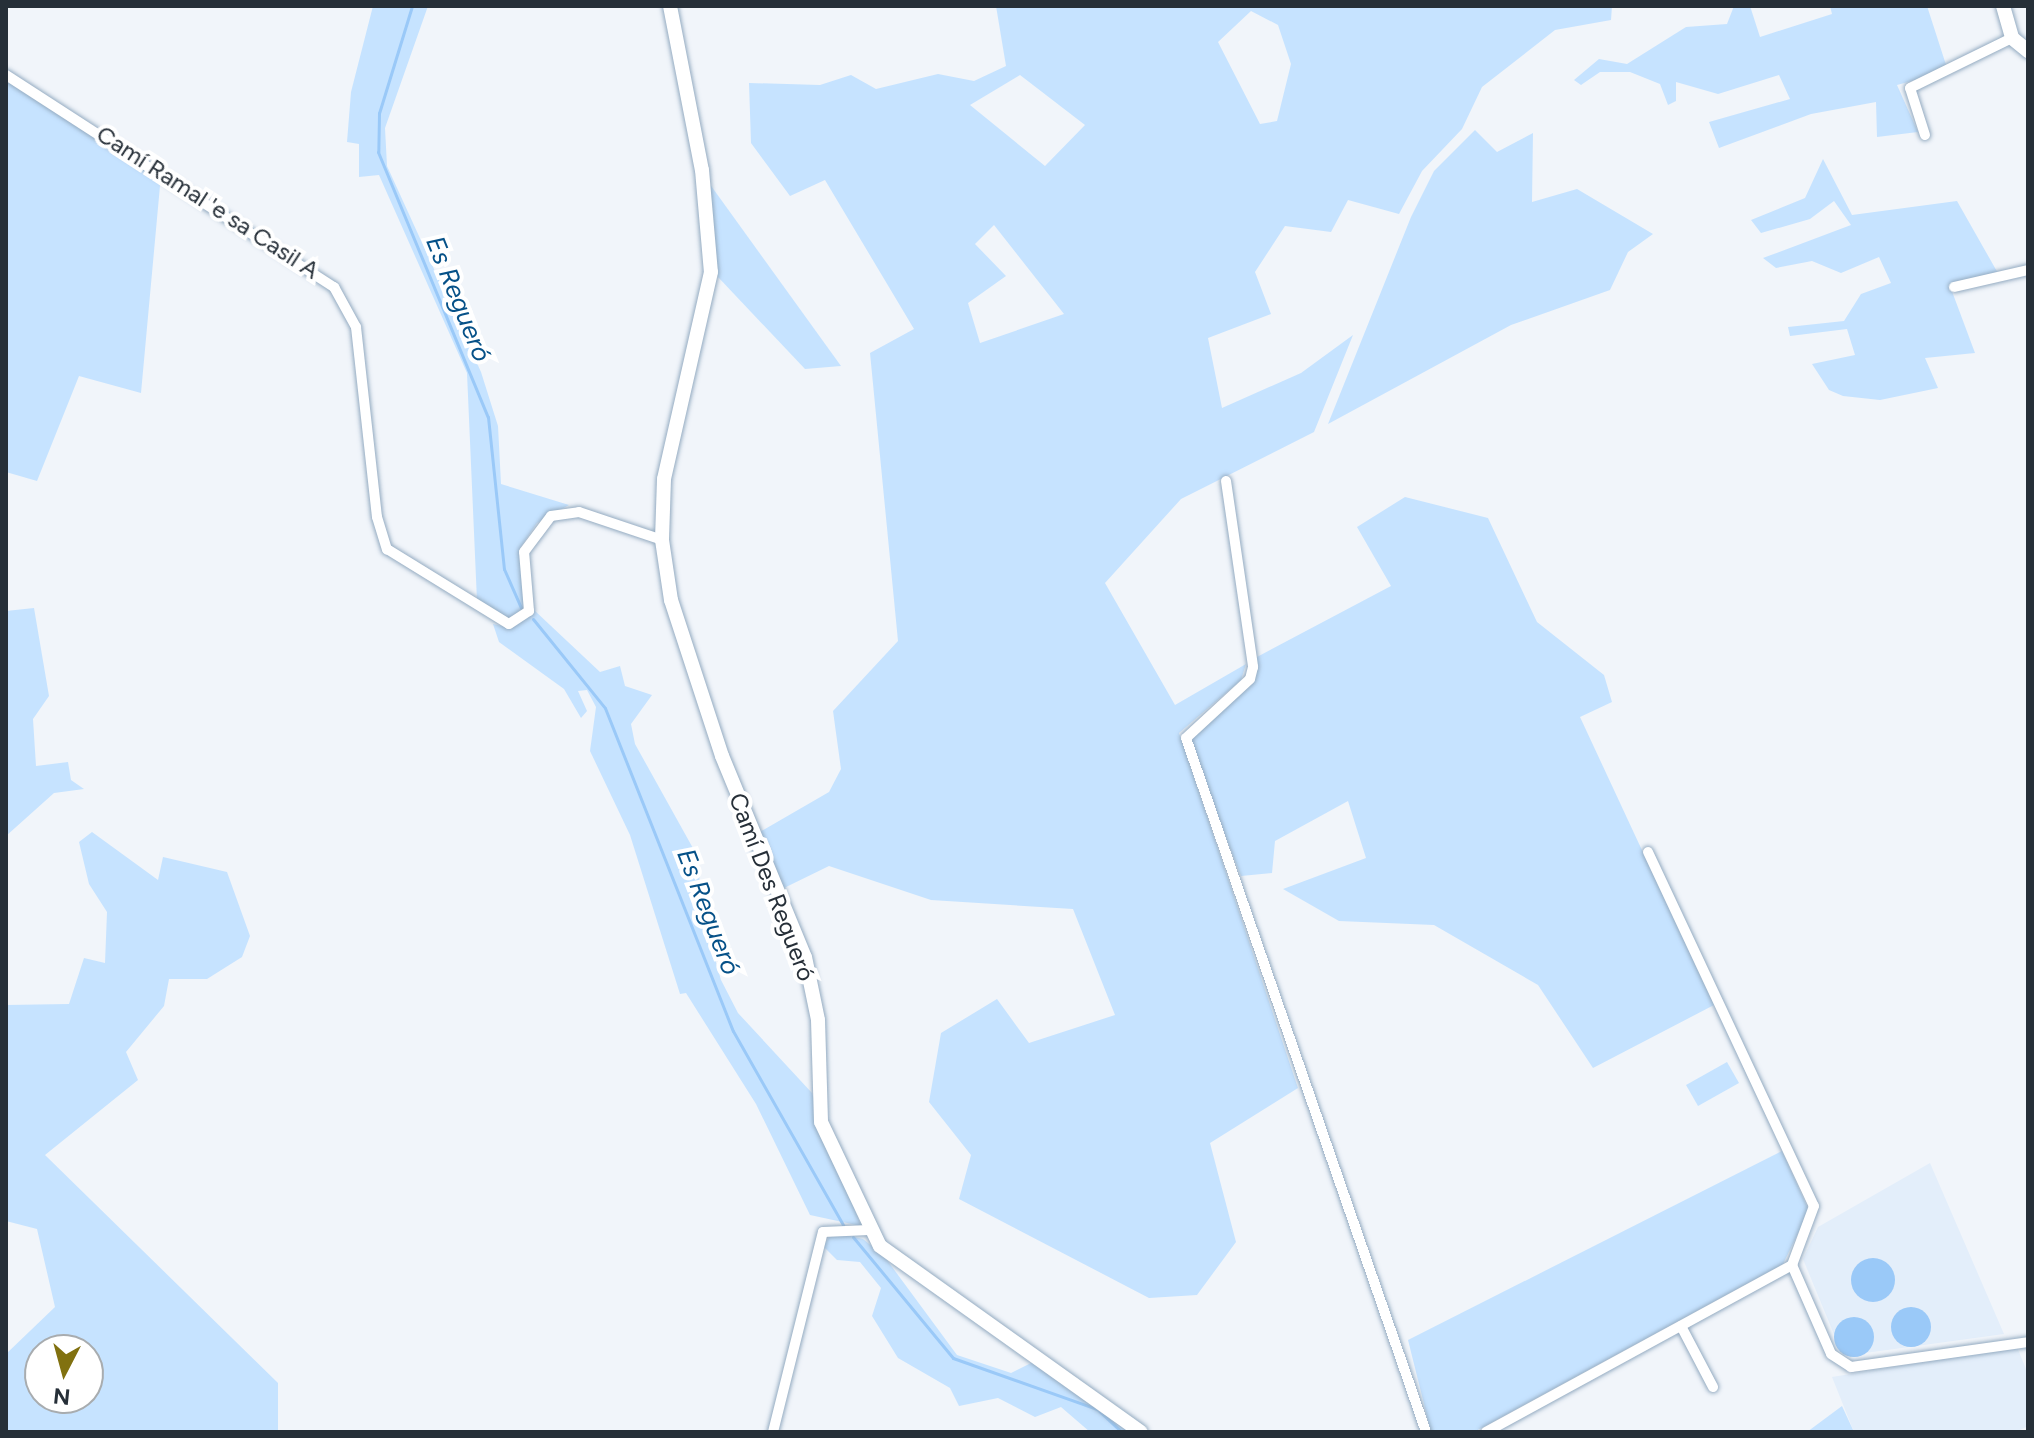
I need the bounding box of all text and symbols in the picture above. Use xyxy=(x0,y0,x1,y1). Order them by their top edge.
street label: Camí Ramal 'e sa Casil A xyxy=(91,119,325,285)
water label: Es Regueró xyxy=(419,232,497,366)
street label: Camí Des Regueró xyxy=(723,789,821,985)
water label: Es Regueró xyxy=(670,845,746,979)
north arrow xyxy=(24,1334,104,1414)
text: N xyxy=(52,1382,72,1411)

